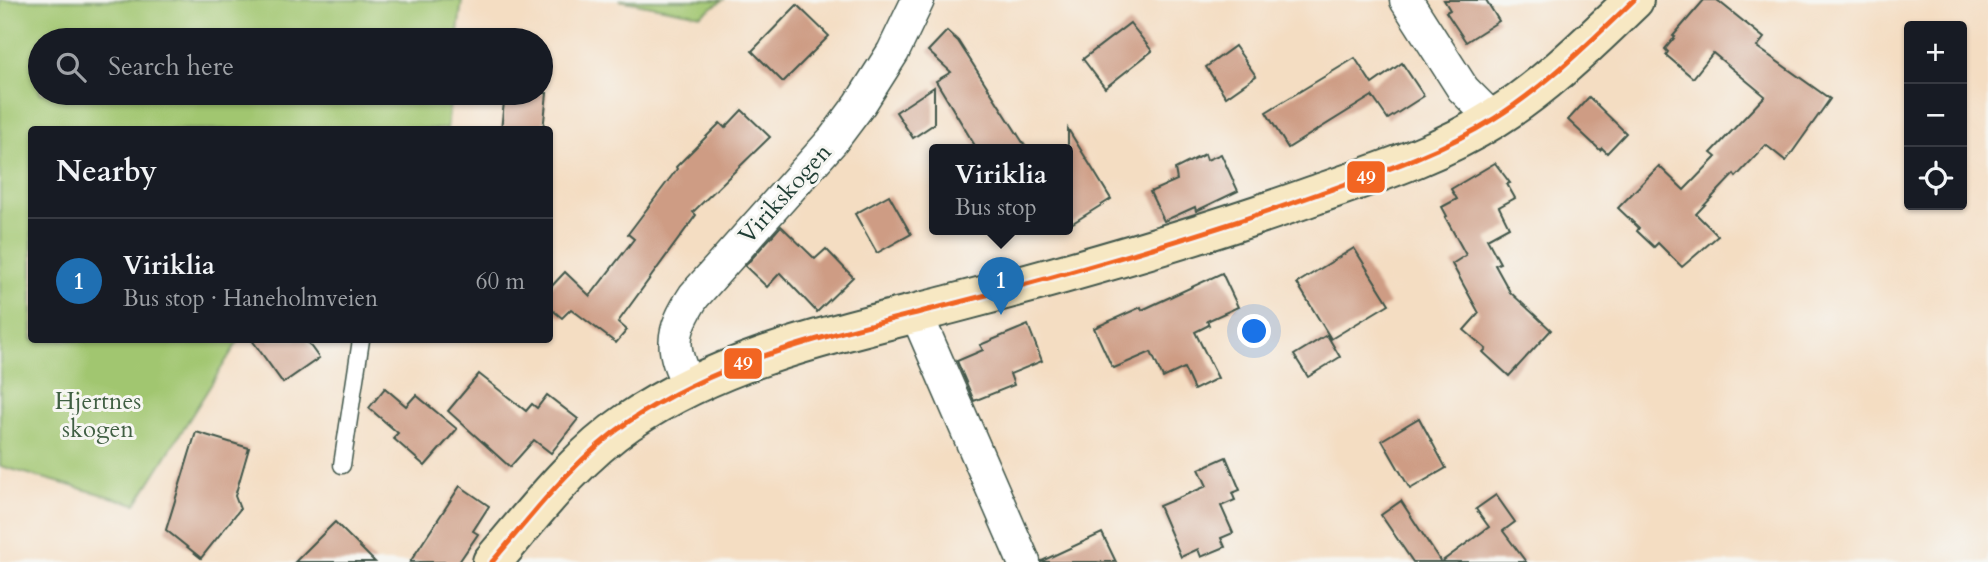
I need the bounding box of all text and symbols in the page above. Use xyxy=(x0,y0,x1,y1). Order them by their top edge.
map controls xyxy=(1904,21,1967,210)
button: + xyxy=(1904,21,1967,84)
search box xyxy=(28,28,553,105)
icon: search xyxy=(52,48,90,86)
text: Search here xyxy=(108,49,234,84)
button: − xyxy=(1904,84,1967,147)
street label: Virikskogen xyxy=(731,136,839,251)
popup xyxy=(929,144,1073,235)
button: locate xyxy=(1904,147,1967,210)
text: Nearby xyxy=(56,151,157,192)
text: Viriklia xyxy=(955,157,1047,192)
line badge: 49 xyxy=(1346,160,1386,194)
text: 49 xyxy=(1356,165,1376,191)
text: Bus stop xyxy=(955,192,1037,223)
text: Viriklia xyxy=(123,248,215,283)
pin: 1 xyxy=(978,257,1024,315)
text: 1 xyxy=(73,266,85,297)
text: 60 m xyxy=(476,266,525,297)
text: Bus stop · Haneholmveien xyxy=(123,283,378,314)
your location xyxy=(1237,314,1271,348)
line badge: 49 xyxy=(723,347,763,380)
text: 49 xyxy=(733,351,753,377)
park label: Hjertnes skogen xyxy=(55,385,141,446)

